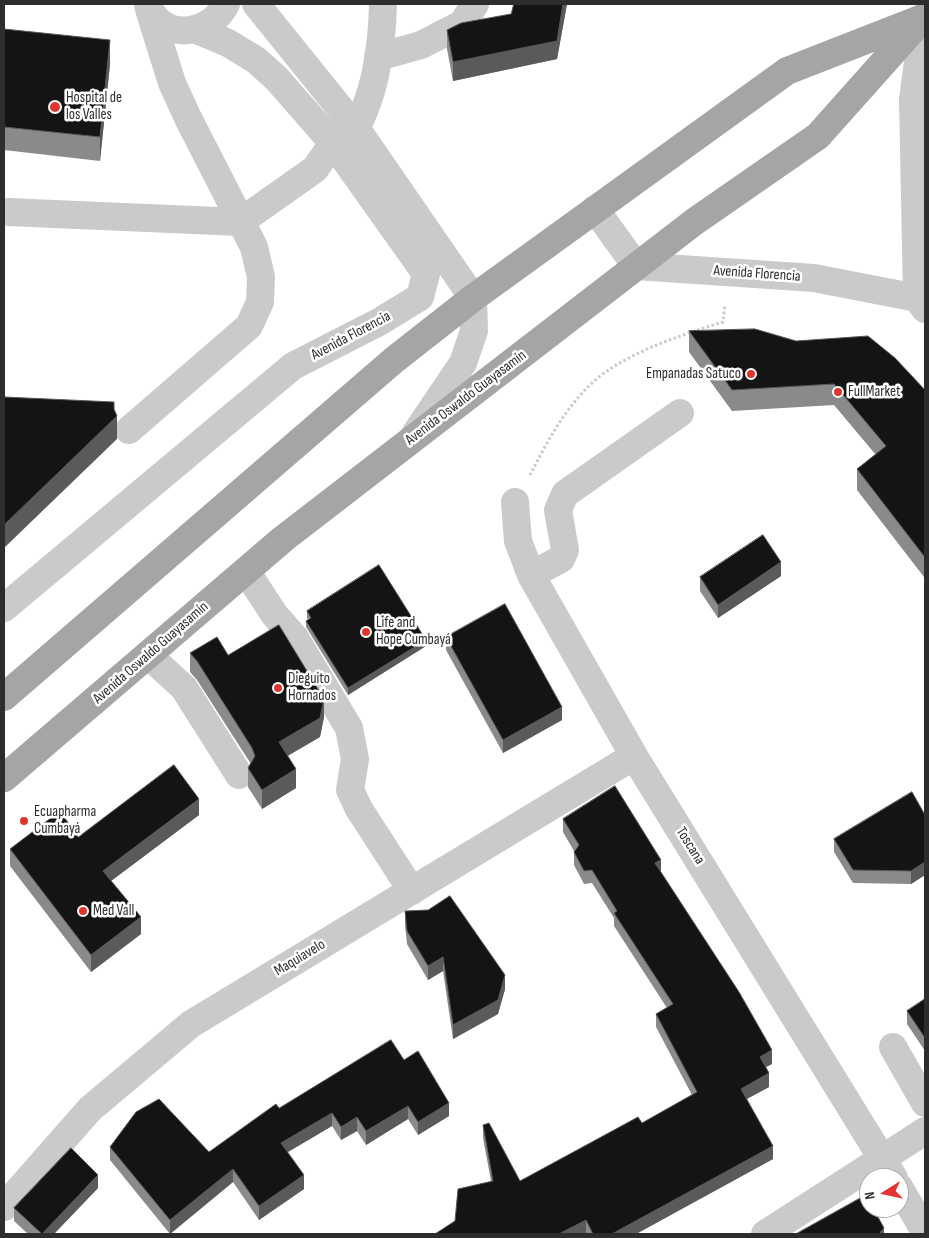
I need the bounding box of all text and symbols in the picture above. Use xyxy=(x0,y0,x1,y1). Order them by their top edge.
place label: Hospital de los Valles xyxy=(66,89,122,124)
marker: Hospital de los Valles xyxy=(48,100,62,114)
street label: Avenida Florencia xyxy=(713,262,801,286)
street label: Avenida Florencia xyxy=(308,308,394,364)
street label: Avenida Oswaldo Guayasamín xyxy=(402,347,530,449)
place label: Empanadas Satuco xyxy=(646,365,741,383)
marker: Empanadas Satuco xyxy=(745,368,757,380)
place label: FullMarket xyxy=(848,383,901,401)
marker: FullMarket xyxy=(832,386,844,398)
street label: Avenida Oswaldo Guayasamín xyxy=(90,598,212,708)
place label: Life and Hope Cumbayá xyxy=(376,614,451,649)
marker: Life and Hope Cumbayá xyxy=(360,626,372,638)
place label: Dieguito Hornados xyxy=(288,670,336,705)
marker: Dieguito Hornados xyxy=(272,682,284,694)
place label: Ecuapharma Cumbayá xyxy=(34,803,96,838)
marker: Ecuapharma Cumbayá xyxy=(18,815,30,827)
street label: Toscana xyxy=(672,824,708,868)
place label: Med Vall xyxy=(93,902,134,920)
marker: Med Vall xyxy=(77,905,89,917)
street label: Maquiavelo xyxy=(271,936,329,980)
north arrow xyxy=(859,1168,909,1218)
text: N xyxy=(861,1190,879,1201)

